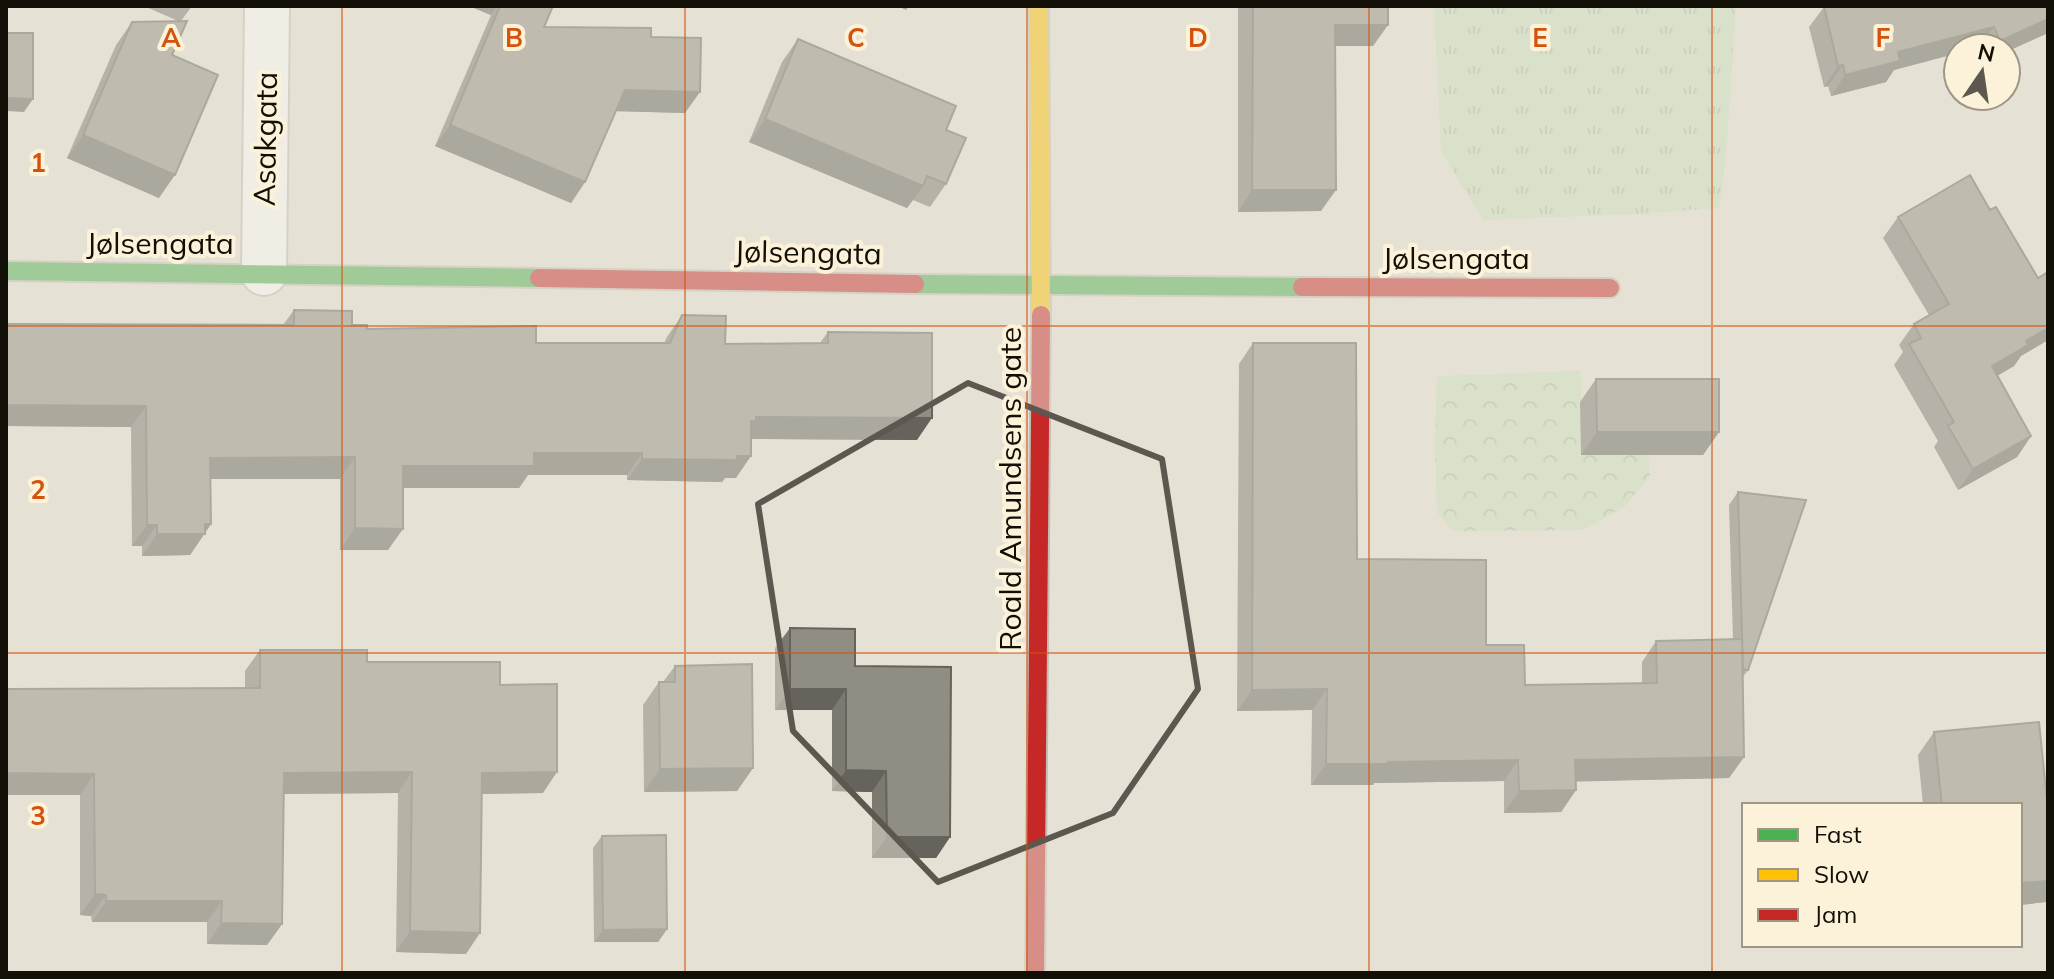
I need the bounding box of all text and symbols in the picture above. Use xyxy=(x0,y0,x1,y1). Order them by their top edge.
text: A xyxy=(161,21,181,54)
text: B xyxy=(505,21,523,54)
text: C xyxy=(847,21,865,54)
text: D xyxy=(1188,21,1208,54)
text: E xyxy=(1532,21,1548,54)
text: F xyxy=(1876,21,1891,54)
north arrow xyxy=(1942,32,2022,112)
text: N xyxy=(1975,37,1998,68)
street label: Asakgata xyxy=(245,71,285,207)
text: 1 xyxy=(30,146,46,179)
street label: Jølsengata xyxy=(86,224,234,262)
street label: Jølsengata xyxy=(734,232,882,272)
street label: Jølsengata xyxy=(1382,239,1530,277)
street label: Roald Amundsens gate xyxy=(991,327,1029,651)
text: 2 xyxy=(30,473,46,506)
text: 3 xyxy=(30,799,46,832)
legend xyxy=(1742,803,2022,947)
text: Fast xyxy=(1814,819,1862,849)
text: Slow xyxy=(1814,859,1869,889)
text: Jam xyxy=(1814,899,1857,929)

